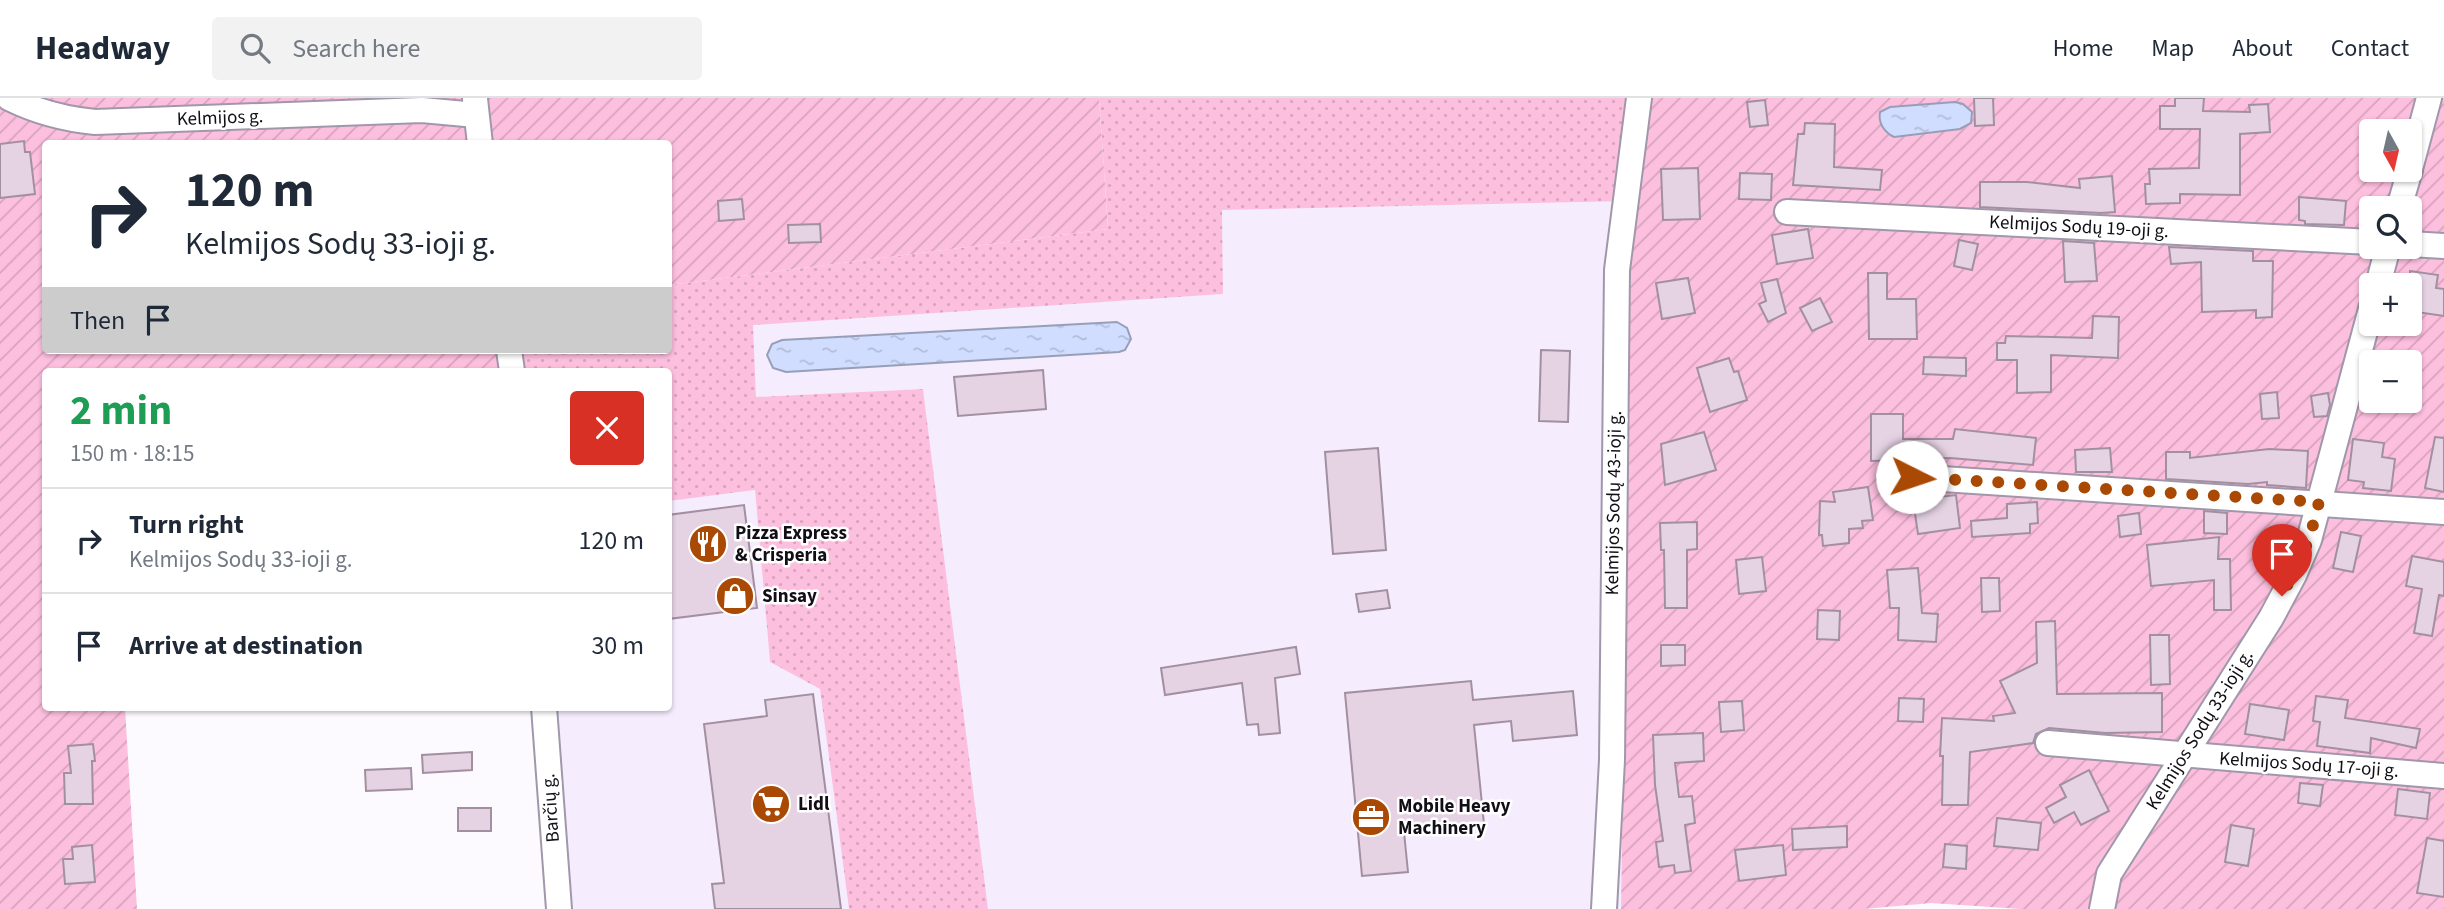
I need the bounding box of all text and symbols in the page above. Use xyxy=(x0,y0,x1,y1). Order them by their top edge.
search box xyxy=(212,17,702,80)
text: Headway xyxy=(35,25,170,72)
icon: search xyxy=(236,29,274,67)
text: Search here xyxy=(292,30,420,67)
text: Home xyxy=(2053,31,2113,66)
text: Map xyxy=(2151,31,2194,66)
text: About xyxy=(2232,31,2293,66)
text: Contact xyxy=(2331,31,2409,66)
street label: Kelmijos g. xyxy=(176,103,264,133)
north arrow xyxy=(2359,119,2422,182)
map controls xyxy=(2359,119,2422,413)
text: 120 m xyxy=(185,156,314,226)
icon: right xyxy=(70,168,161,259)
button: search xyxy=(2359,196,2422,259)
street label: Kelmijos Sodų 19-oji g. xyxy=(1988,209,2170,245)
text: Kelmijos Sodų 33-ioji g. xyxy=(185,221,496,267)
button: + xyxy=(2359,273,2422,336)
icon: arrive xyxy=(139,301,177,339)
text: Then xyxy=(70,302,125,339)
button: − xyxy=(2359,350,2422,413)
text: 2 min xyxy=(70,381,172,441)
button: close xyxy=(570,391,644,465)
street label: Kelmijos Sodų 43-ioji g. xyxy=(1599,410,1629,596)
text: 150 m · 18:15 xyxy=(70,437,194,470)
position arrow xyxy=(1875,440,1949,514)
text: Turn right xyxy=(129,506,244,543)
place label: Pizza Express & Crisperia xyxy=(735,520,847,569)
icon: right xyxy=(70,522,108,560)
text: 120 m xyxy=(578,522,644,559)
restaurant icon: Pizza Express & Crisperia xyxy=(687,523,729,565)
pin xyxy=(2252,524,2312,596)
icon: arrive xyxy=(2263,535,2301,573)
text: Kelmijos Sodų 33-ioji g. xyxy=(129,543,353,576)
shop icon: Sinsay xyxy=(714,575,756,617)
place label: Sinsay xyxy=(762,583,817,610)
icon: arrive xyxy=(70,627,108,665)
text: Arrive at destination xyxy=(129,627,363,664)
text: 30 m xyxy=(591,627,644,664)
street label: Kelmijos Sodų 33-ioji g. xyxy=(2140,645,2260,815)
street label: Kelmijos Sodų 17-oji g. xyxy=(2218,745,2400,785)
street label: Barčių g. xyxy=(535,773,567,843)
supermarket icon: Lidl xyxy=(750,783,792,825)
place label: Lidl xyxy=(798,791,830,818)
place label: Mobile Heavy Machinery xyxy=(1398,793,1511,842)
office icon: Mobile Heavy Machinery xyxy=(1350,796,1392,838)

